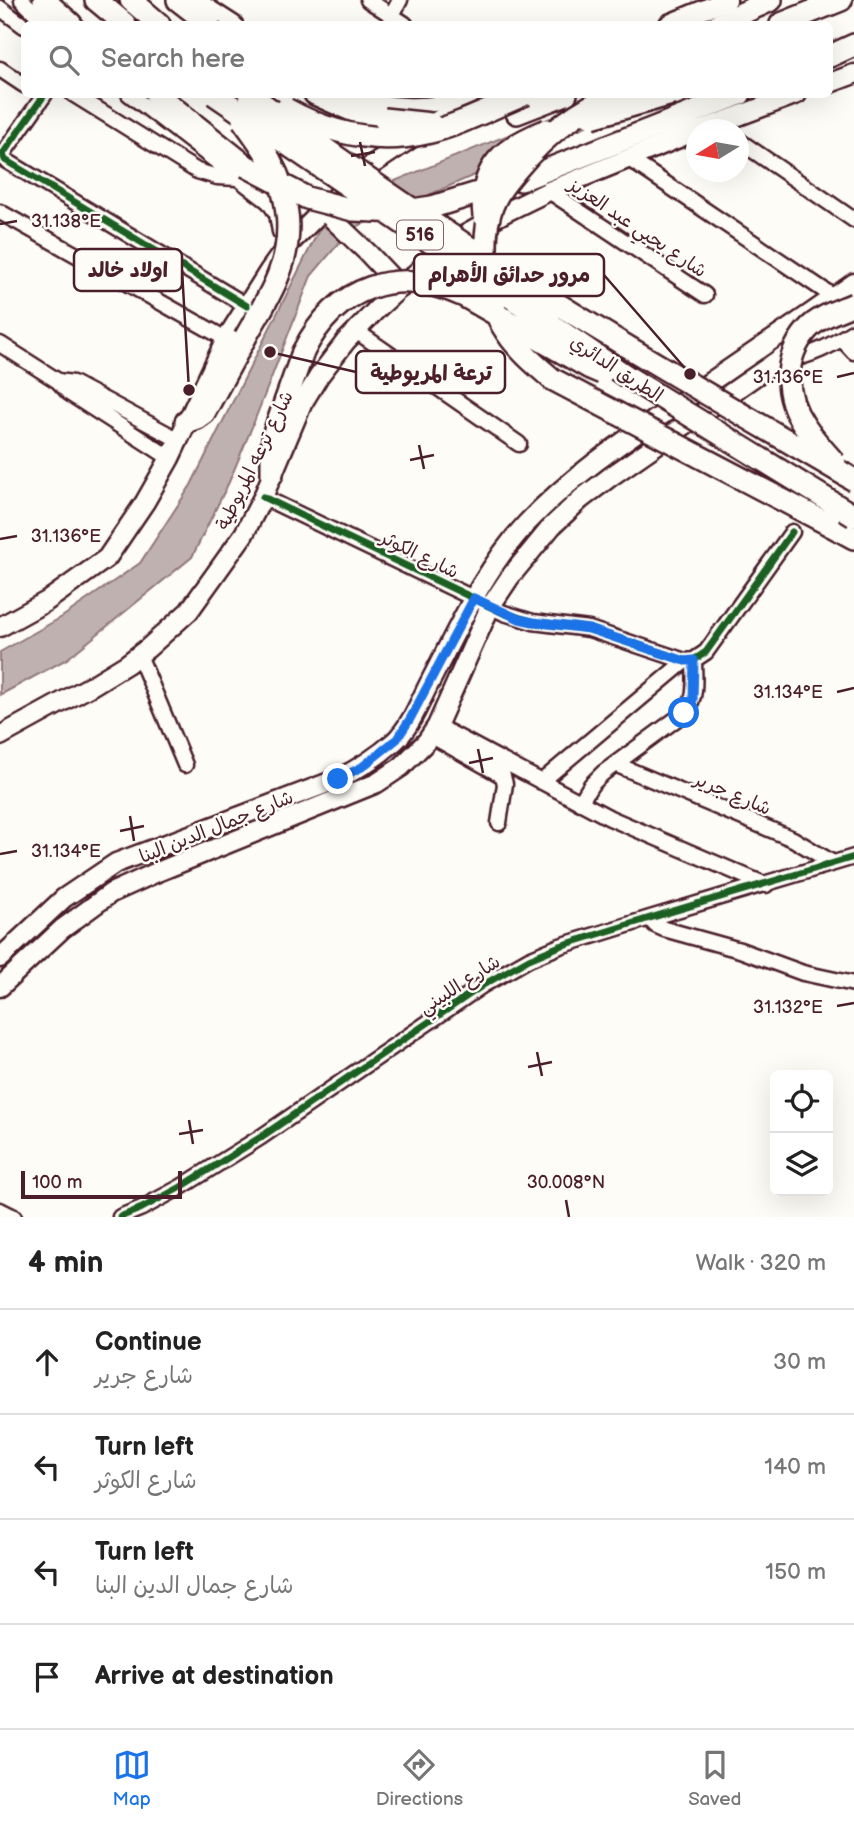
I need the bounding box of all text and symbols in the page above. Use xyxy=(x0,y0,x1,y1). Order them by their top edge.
search box xyxy=(21,21,833,98)
icon: search xyxy=(45,41,83,79)
text: Search here xyxy=(101,44,245,75)
north arrow xyxy=(686,119,749,182)
street label: شارع يحيي عبد العزيز xyxy=(560,172,711,286)
text: 31.138°E xyxy=(31,211,101,232)
road number: 516 xyxy=(397,220,443,249)
callout: اولاد خالد xyxy=(74,249,182,291)
callout: مرور حدائق الأهرام xyxy=(414,254,604,296)
text: اولاد خالد xyxy=(88,258,168,283)
text: مرور حدائق الأهرام xyxy=(428,261,590,291)
street label: الطريق الدائري xyxy=(564,331,667,409)
callout: ترعة المريوطية xyxy=(356,351,505,393)
text: ترعة المريوطية xyxy=(370,361,493,387)
text: 31.136°E xyxy=(753,367,823,388)
street label: شارع ترعه المريوطية xyxy=(212,387,300,534)
text: 31.136°E xyxy=(31,526,101,547)
street label: شارع الكوثر xyxy=(374,526,462,585)
text: 31.134°E xyxy=(753,682,823,703)
route start xyxy=(668,697,699,728)
route end xyxy=(322,763,353,794)
street label: شارع جرير xyxy=(688,767,774,822)
street label: شارع جمال الدين البنا xyxy=(136,786,297,870)
text: 31.134°E xyxy=(31,841,101,862)
street label: شارع اللبيني xyxy=(415,950,507,1023)
text: 31.132°E xyxy=(753,997,823,1018)
map controls xyxy=(770,1070,833,1196)
button: locate xyxy=(770,1070,833,1133)
button: layers xyxy=(770,1133,833,1196)
scale bar xyxy=(21,1168,182,1200)
text: 100 m xyxy=(32,1171,83,1194)
text: 30.008°N xyxy=(527,1172,605,1193)
text: 4 min xyxy=(28,1245,103,1281)
text: Walk · 320 m xyxy=(695,1249,826,1277)
text: Continue xyxy=(95,1327,202,1358)
icon: ahead xyxy=(28,1343,66,1381)
text: 30 m xyxy=(773,1348,826,1376)
text: شارع جرير xyxy=(95,1362,193,1390)
text: Turn left xyxy=(95,1432,194,1463)
icon: left xyxy=(28,1448,66,1486)
text: 140 m xyxy=(764,1453,826,1481)
text: شارع الكوثر xyxy=(95,1467,197,1495)
text: Turn left xyxy=(95,1537,194,1568)
icon: left xyxy=(28,1553,66,1591)
text: 150 m xyxy=(765,1558,826,1586)
text: شارع جمال الدين البنا xyxy=(95,1572,293,1600)
icon: arrive xyxy=(28,1658,66,1696)
text: Arrive at destination xyxy=(95,1661,334,1692)
tab: Map xyxy=(113,1746,151,1811)
tab: Directions xyxy=(376,1746,463,1811)
tab: Saved xyxy=(688,1746,741,1811)

